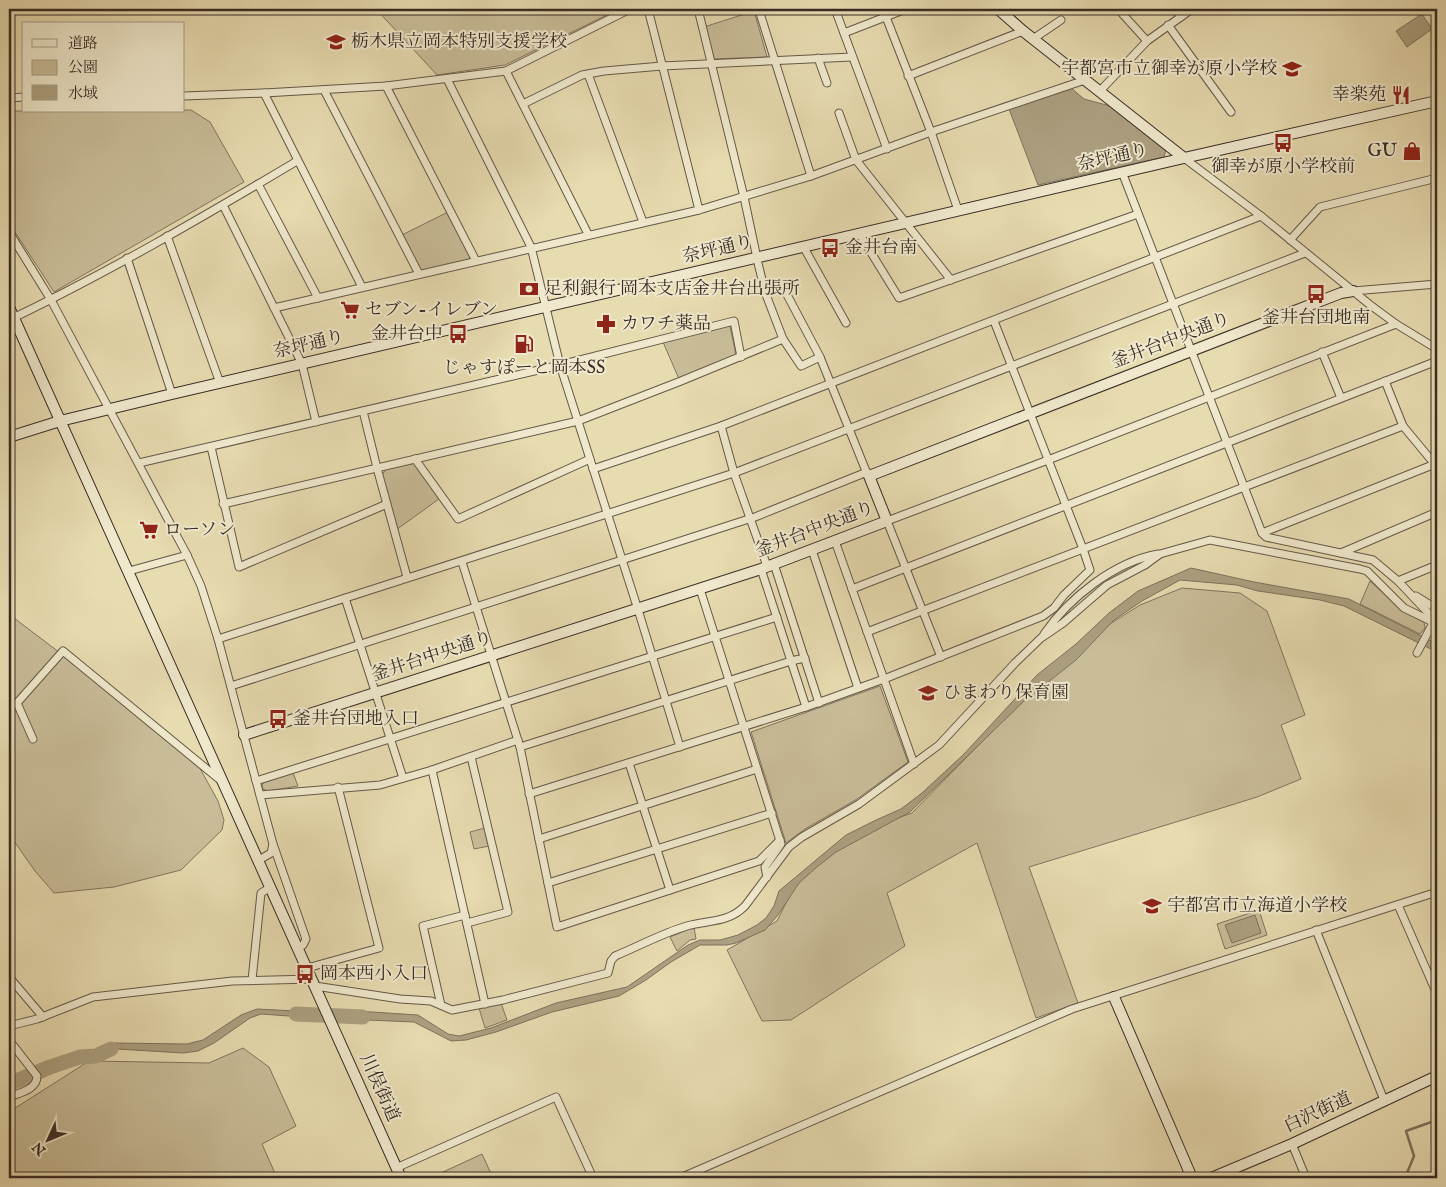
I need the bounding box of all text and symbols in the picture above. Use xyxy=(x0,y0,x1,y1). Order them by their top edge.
legend xyxy=(22,22,185,112)
school or university icon: 栃木県立岡本特別支援学校 xyxy=(325,31,347,53)
place label: 栃木県立岡本特別支援学校 xyxy=(351,31,567,54)
text: 道路 xyxy=(68,34,98,53)
text: 公園 xyxy=(68,58,98,77)
place label: 宇都宮市立御幸が原小学校 xyxy=(1061,58,1277,81)
school or university icon: 宇都宮市立御幸が原小学校 xyxy=(1281,58,1303,80)
text: 水域 xyxy=(68,84,98,103)
place label: 幸楽苑 xyxy=(1332,84,1386,107)
restaurant icon: 幸楽苑 xyxy=(1390,84,1412,106)
bus stop icon: 御幸が原小学校前 xyxy=(1272,132,1294,154)
street label: 奈坪通り xyxy=(1075,139,1151,177)
place label: GU xyxy=(1368,140,1398,163)
shop icon: GU xyxy=(1401,140,1423,162)
place label: 御幸が原小学校前 xyxy=(1211,156,1355,179)
street label: 奈坪通り xyxy=(680,231,756,269)
bus stop icon: 金井台南 xyxy=(819,237,841,259)
place label: 金井台南 xyxy=(845,237,917,260)
bank icon: 足利銀行 岡本支店金井台出張所 xyxy=(518,278,540,300)
place label: 足利銀行 岡本支店金井台出張所 xyxy=(544,278,800,301)
bus stop icon: 釜井台団地南 xyxy=(1305,283,1327,305)
supermarket icon: セブン-イレブン xyxy=(339,299,361,321)
place label: セブン-イレブン xyxy=(365,299,498,322)
place label: 釜井台団地南 xyxy=(1262,307,1370,330)
street label: 釜井台中央通り xyxy=(1108,308,1234,374)
pharmacy icon: カワチ薬品 xyxy=(595,313,617,335)
place label: カワチ薬品 xyxy=(621,313,711,336)
place label: 金井台中 xyxy=(371,323,443,346)
bus stop icon: 金井台中 xyxy=(447,323,469,345)
street label: 奈坪通り xyxy=(271,326,347,364)
fuel station icon: じゃすぽーと岡本SS xyxy=(513,333,535,355)
place label: じゃすぽーと岡本SS xyxy=(443,357,605,380)
street label: 釜井台中央通り xyxy=(752,497,878,563)
supermarket icon: ローソン xyxy=(138,519,160,541)
place label: ローソン xyxy=(164,519,235,542)
street label: 釜井台中央通り xyxy=(369,627,495,687)
school or university icon: ひまわり保育園 xyxy=(917,682,939,704)
place label: ひまわり保育園 xyxy=(943,682,1069,705)
bus stop icon: 釜井台団地入口 xyxy=(267,708,289,730)
place label: 釜井台団地入口 xyxy=(293,708,419,731)
school or university icon: 宇都宮市立海道小学校 xyxy=(1141,895,1163,917)
place label: 宇都宮市立海道小学校 xyxy=(1167,895,1347,918)
bus stop icon: 岡本西小入口 xyxy=(294,963,316,985)
place label: 岡本西小入口 xyxy=(320,963,428,986)
street label: 川俣街道 xyxy=(354,1050,404,1126)
street label: 白沢街道 xyxy=(1281,1087,1355,1139)
north arrow xyxy=(22,1114,72,1164)
text: N xyxy=(29,1138,51,1160)

